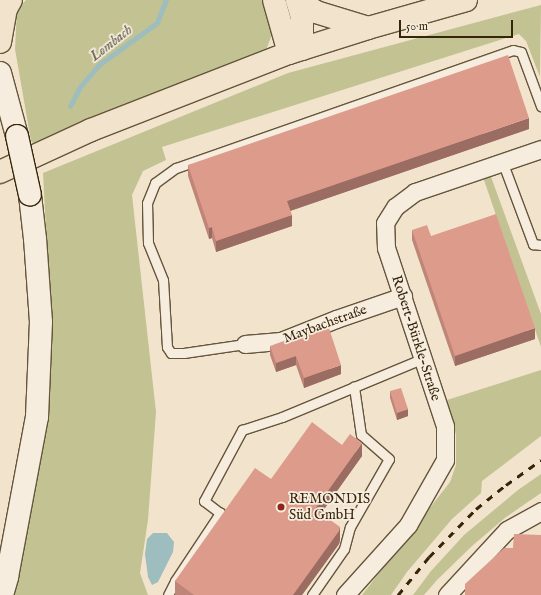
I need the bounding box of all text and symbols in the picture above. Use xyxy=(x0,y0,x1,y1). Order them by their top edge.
scale bar xyxy=(401,12,515,38)
text: 50 m xyxy=(406,19,428,34)
water label: Lombach xyxy=(86,21,136,65)
street label: Robert-Bürkle-Straße xyxy=(388,273,444,403)
street label: Maybachstraße xyxy=(281,301,369,347)
place label: REMONDIS Süd GmbH xyxy=(289,491,370,524)
marker: REMONDIS Süd GmbH xyxy=(276,502,286,512)

